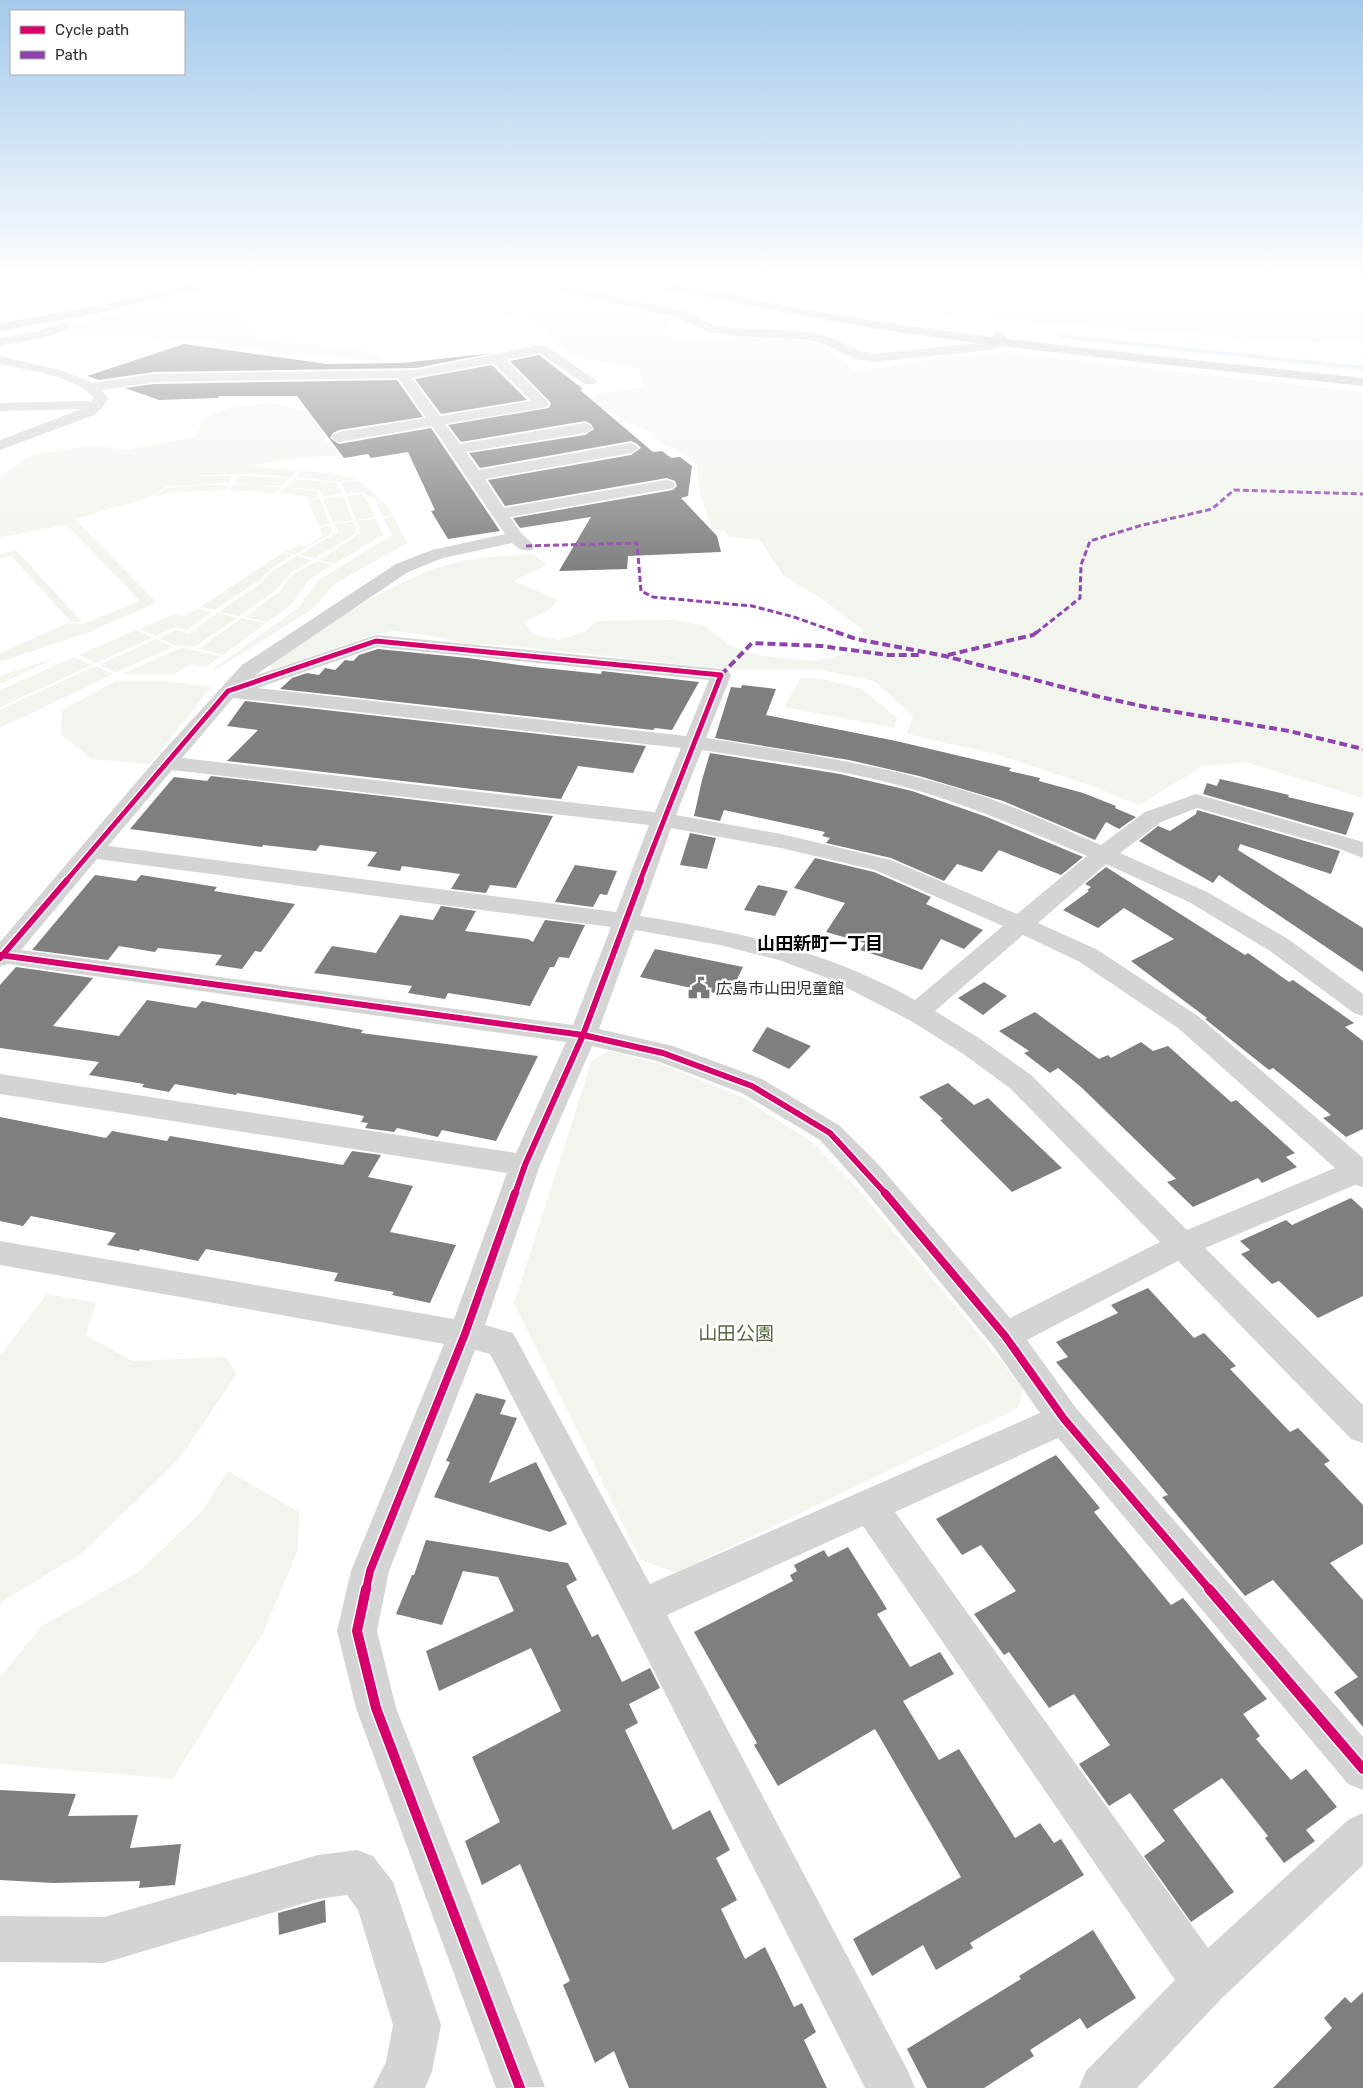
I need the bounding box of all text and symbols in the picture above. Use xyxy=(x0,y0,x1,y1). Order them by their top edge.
legend xyxy=(10,10,185,75)
text: Cycle path xyxy=(55,21,129,39)
text: Path xyxy=(55,46,88,64)
district label: 山田新町一丁目 xyxy=(757,933,883,955)
public building icon: 広島市山田児童館 xyxy=(686,975,712,1001)
place label: 広島市山田児童館 xyxy=(716,979,844,998)
park label: 山田公園 xyxy=(698,1322,774,1345)

